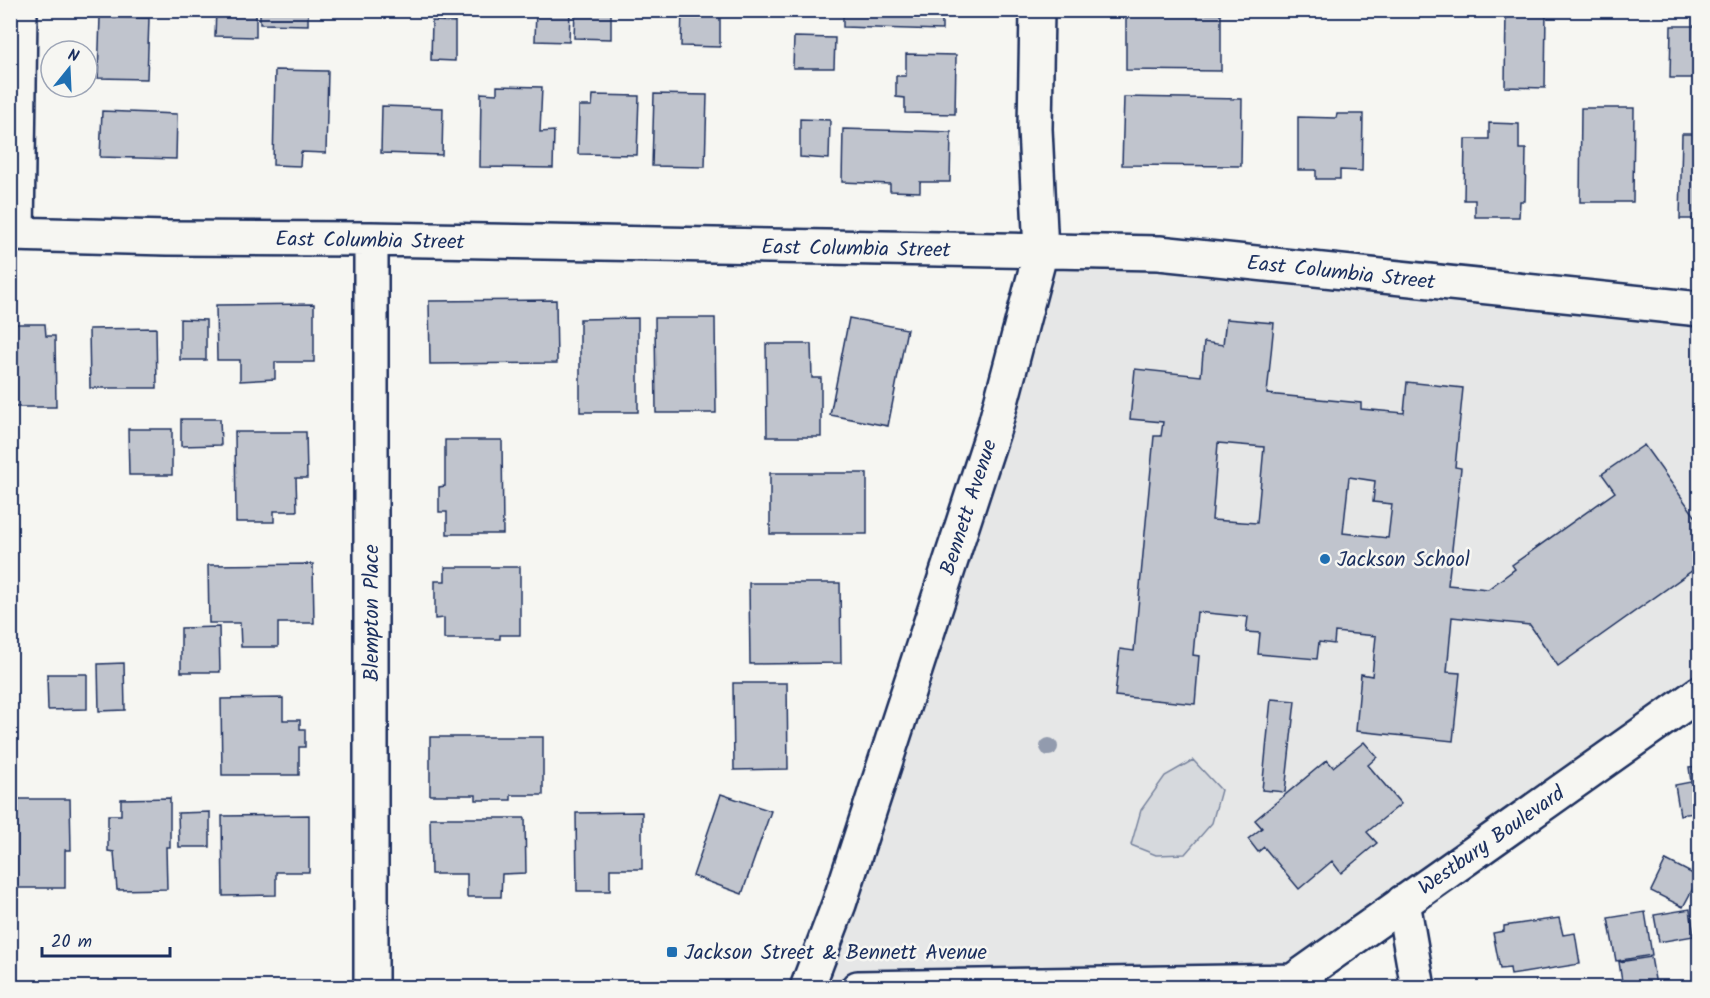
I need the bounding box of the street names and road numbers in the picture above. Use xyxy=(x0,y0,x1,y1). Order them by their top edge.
street label: East Columbia Street xyxy=(275,223,466,260)
street label: East Columbia Street xyxy=(761,231,952,268)
street label: East Columbia Street xyxy=(1245,247,1438,300)
street label: Bennett Avenue xyxy=(932,435,1007,580)
street label: Blempton Place xyxy=(356,544,389,682)
street label: Westbury Boulevard xyxy=(1412,778,1573,904)

